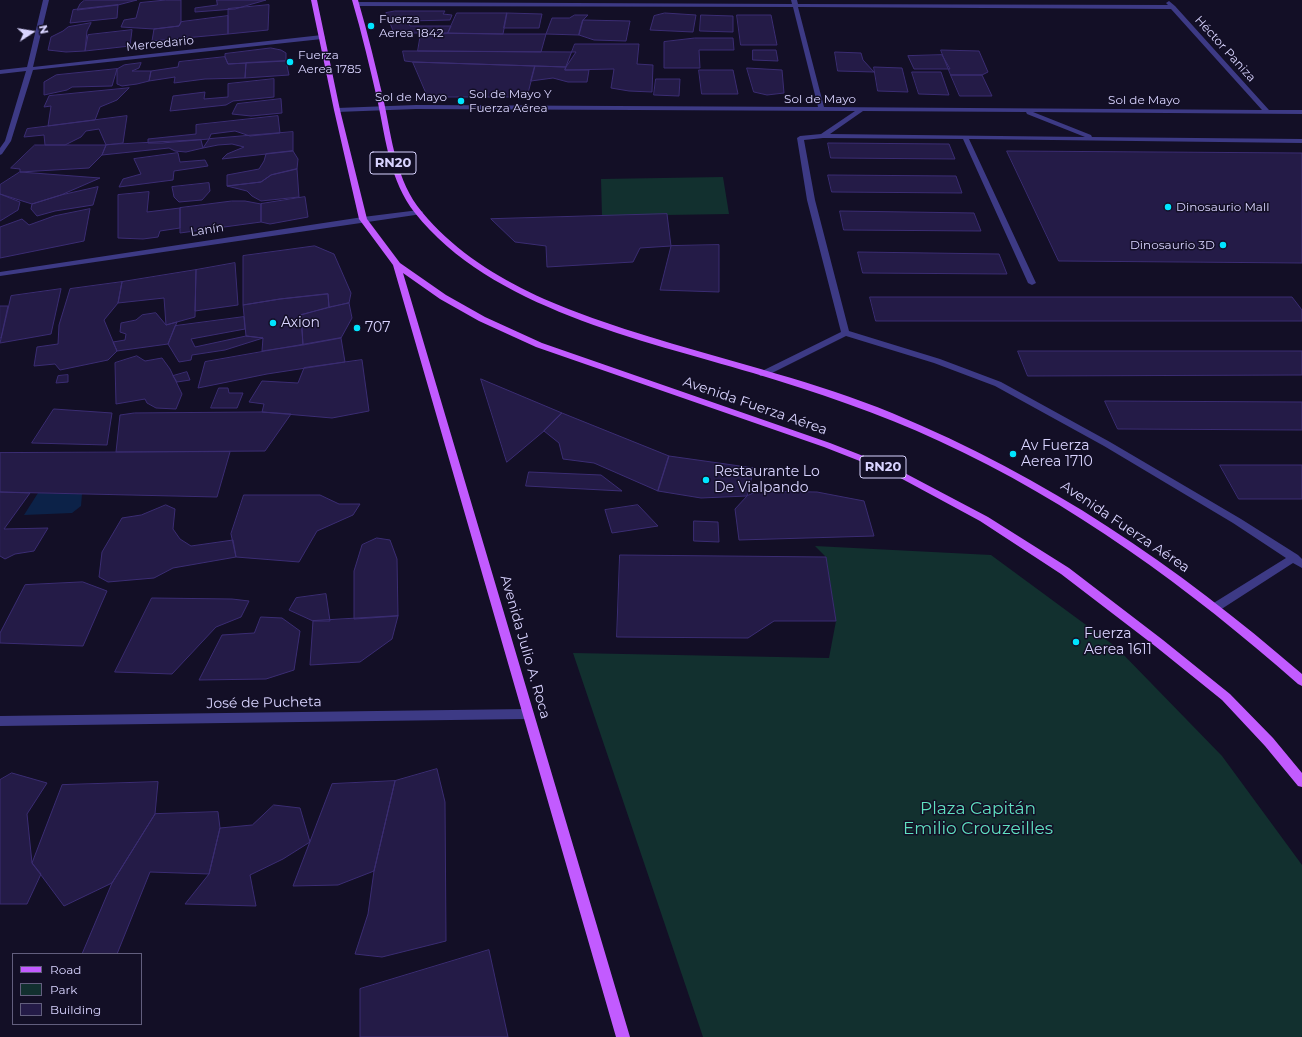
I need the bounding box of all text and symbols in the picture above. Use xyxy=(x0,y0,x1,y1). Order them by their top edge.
north arrow xyxy=(12,12,52,52)
place label: Fuerza Aerea 1842 xyxy=(379,12,443,40)
street label: Héctor Paniza xyxy=(1192,13,1258,85)
marker: Fuerza Aerea 1842 xyxy=(366,21,376,31)
text: N xyxy=(36,24,52,35)
street label: Mercedario xyxy=(125,33,195,55)
place label: Fuerza Aerea 1785 xyxy=(298,48,361,76)
marker: Fuerza Aerea 1785 xyxy=(285,57,295,67)
place label: Sol de Mayo Y Fuerza Aérea xyxy=(469,87,552,115)
street label: Sol de Mayo xyxy=(375,90,447,104)
street label: Sol de Mayo xyxy=(784,92,856,106)
street label: Sol de Mayo xyxy=(1108,93,1180,107)
marker: Sol de Mayo Y Fuerza Aérea xyxy=(456,96,466,106)
road number: RN20 xyxy=(370,152,416,174)
place label: Dinosaurio Mall xyxy=(1176,200,1269,214)
marker: Dinosaurio Mall xyxy=(1163,202,1173,212)
street label: Lanín xyxy=(189,220,225,240)
place label: Dinosaurio 3D xyxy=(1130,238,1215,252)
marker: Dinosaurio 3D xyxy=(1218,240,1228,250)
place label: Axion xyxy=(281,315,320,331)
marker: Axion xyxy=(268,318,278,328)
place label: 707 xyxy=(365,320,390,336)
marker: 707 xyxy=(352,323,362,333)
street label: Avenida Fuerza Aérea xyxy=(681,373,829,439)
place label: Av Fuerza Aerea 1710 xyxy=(1021,438,1093,470)
marker: Av Fuerza Aerea 1710 xyxy=(1008,449,1018,459)
road number: RN20 xyxy=(860,456,906,478)
place label: Restaurante Lo De Vialpando xyxy=(714,464,820,496)
marker: Restaurante Lo De Vialpando xyxy=(701,475,711,485)
street label: Avenida Fuerza Aérea xyxy=(1057,478,1193,576)
street label: Avenida Julio A. Roca xyxy=(496,573,554,721)
place label: Fuerza Aerea 1611 xyxy=(1084,626,1152,658)
marker: Fuerza Aerea 1611 xyxy=(1071,637,1081,647)
street label: José de Pucheta xyxy=(206,694,322,712)
park label: Plaza Capitán Emilio Crouzeilles xyxy=(903,799,1053,839)
legend xyxy=(12,953,142,1025)
text: Road xyxy=(50,962,81,977)
text: Park xyxy=(50,982,77,997)
text: Building xyxy=(50,1002,101,1017)

